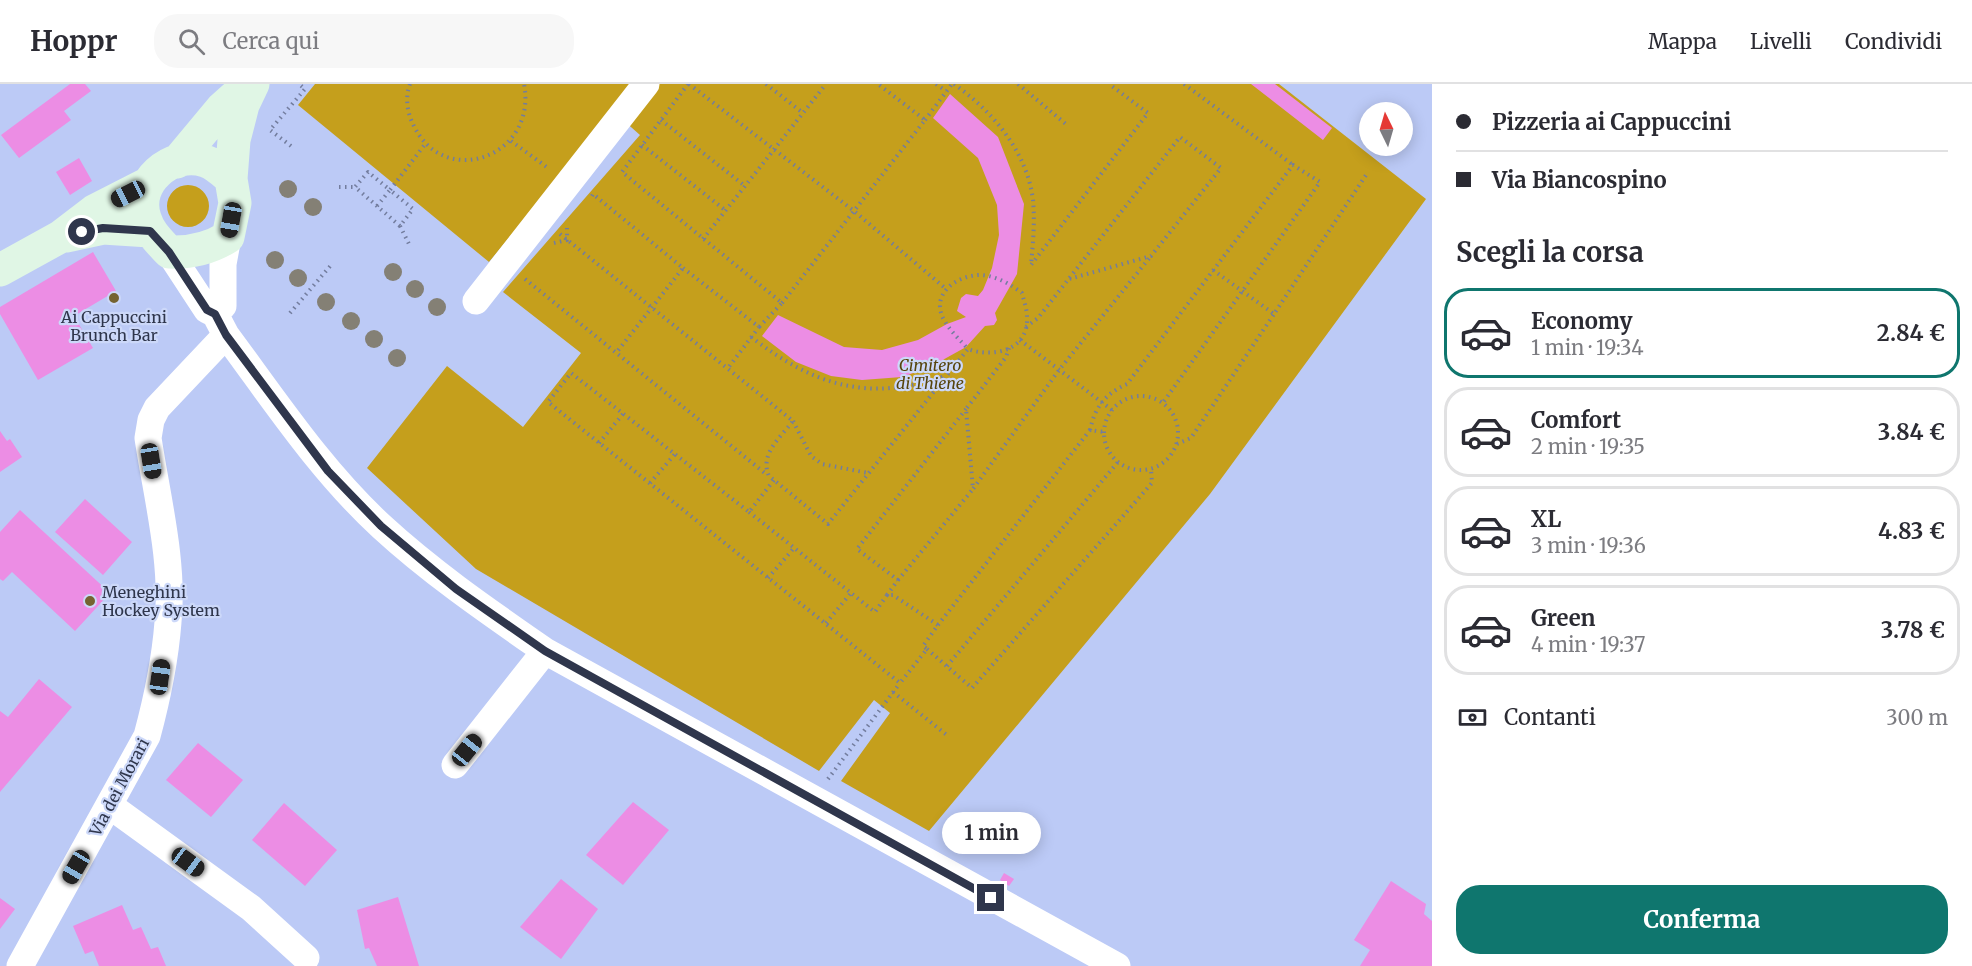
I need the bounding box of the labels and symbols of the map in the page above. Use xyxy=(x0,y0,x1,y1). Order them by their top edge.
north arrow xyxy=(1359,102,1413,156)
car xyxy=(108,178,148,210)
car xyxy=(219,201,243,239)
route start xyxy=(68,218,95,245)
marker: Ai Cappuccini Brunch Bar xyxy=(107,291,121,305)
place label: Ai Cappuccini Brunch Bar xyxy=(60,307,167,345)
park label: Cimitero di Thiene xyxy=(896,355,964,393)
car xyxy=(139,442,163,480)
place label: Meneghini Hockey System xyxy=(102,582,220,620)
marker: Meneghini Hockey System xyxy=(83,594,97,608)
car xyxy=(149,658,171,696)
car xyxy=(449,730,485,770)
street label: Via dei Morari xyxy=(84,735,153,840)
callout: 1 min xyxy=(942,811,1040,853)
car xyxy=(168,844,208,880)
car xyxy=(59,847,93,887)
route end xyxy=(977,884,1004,911)

